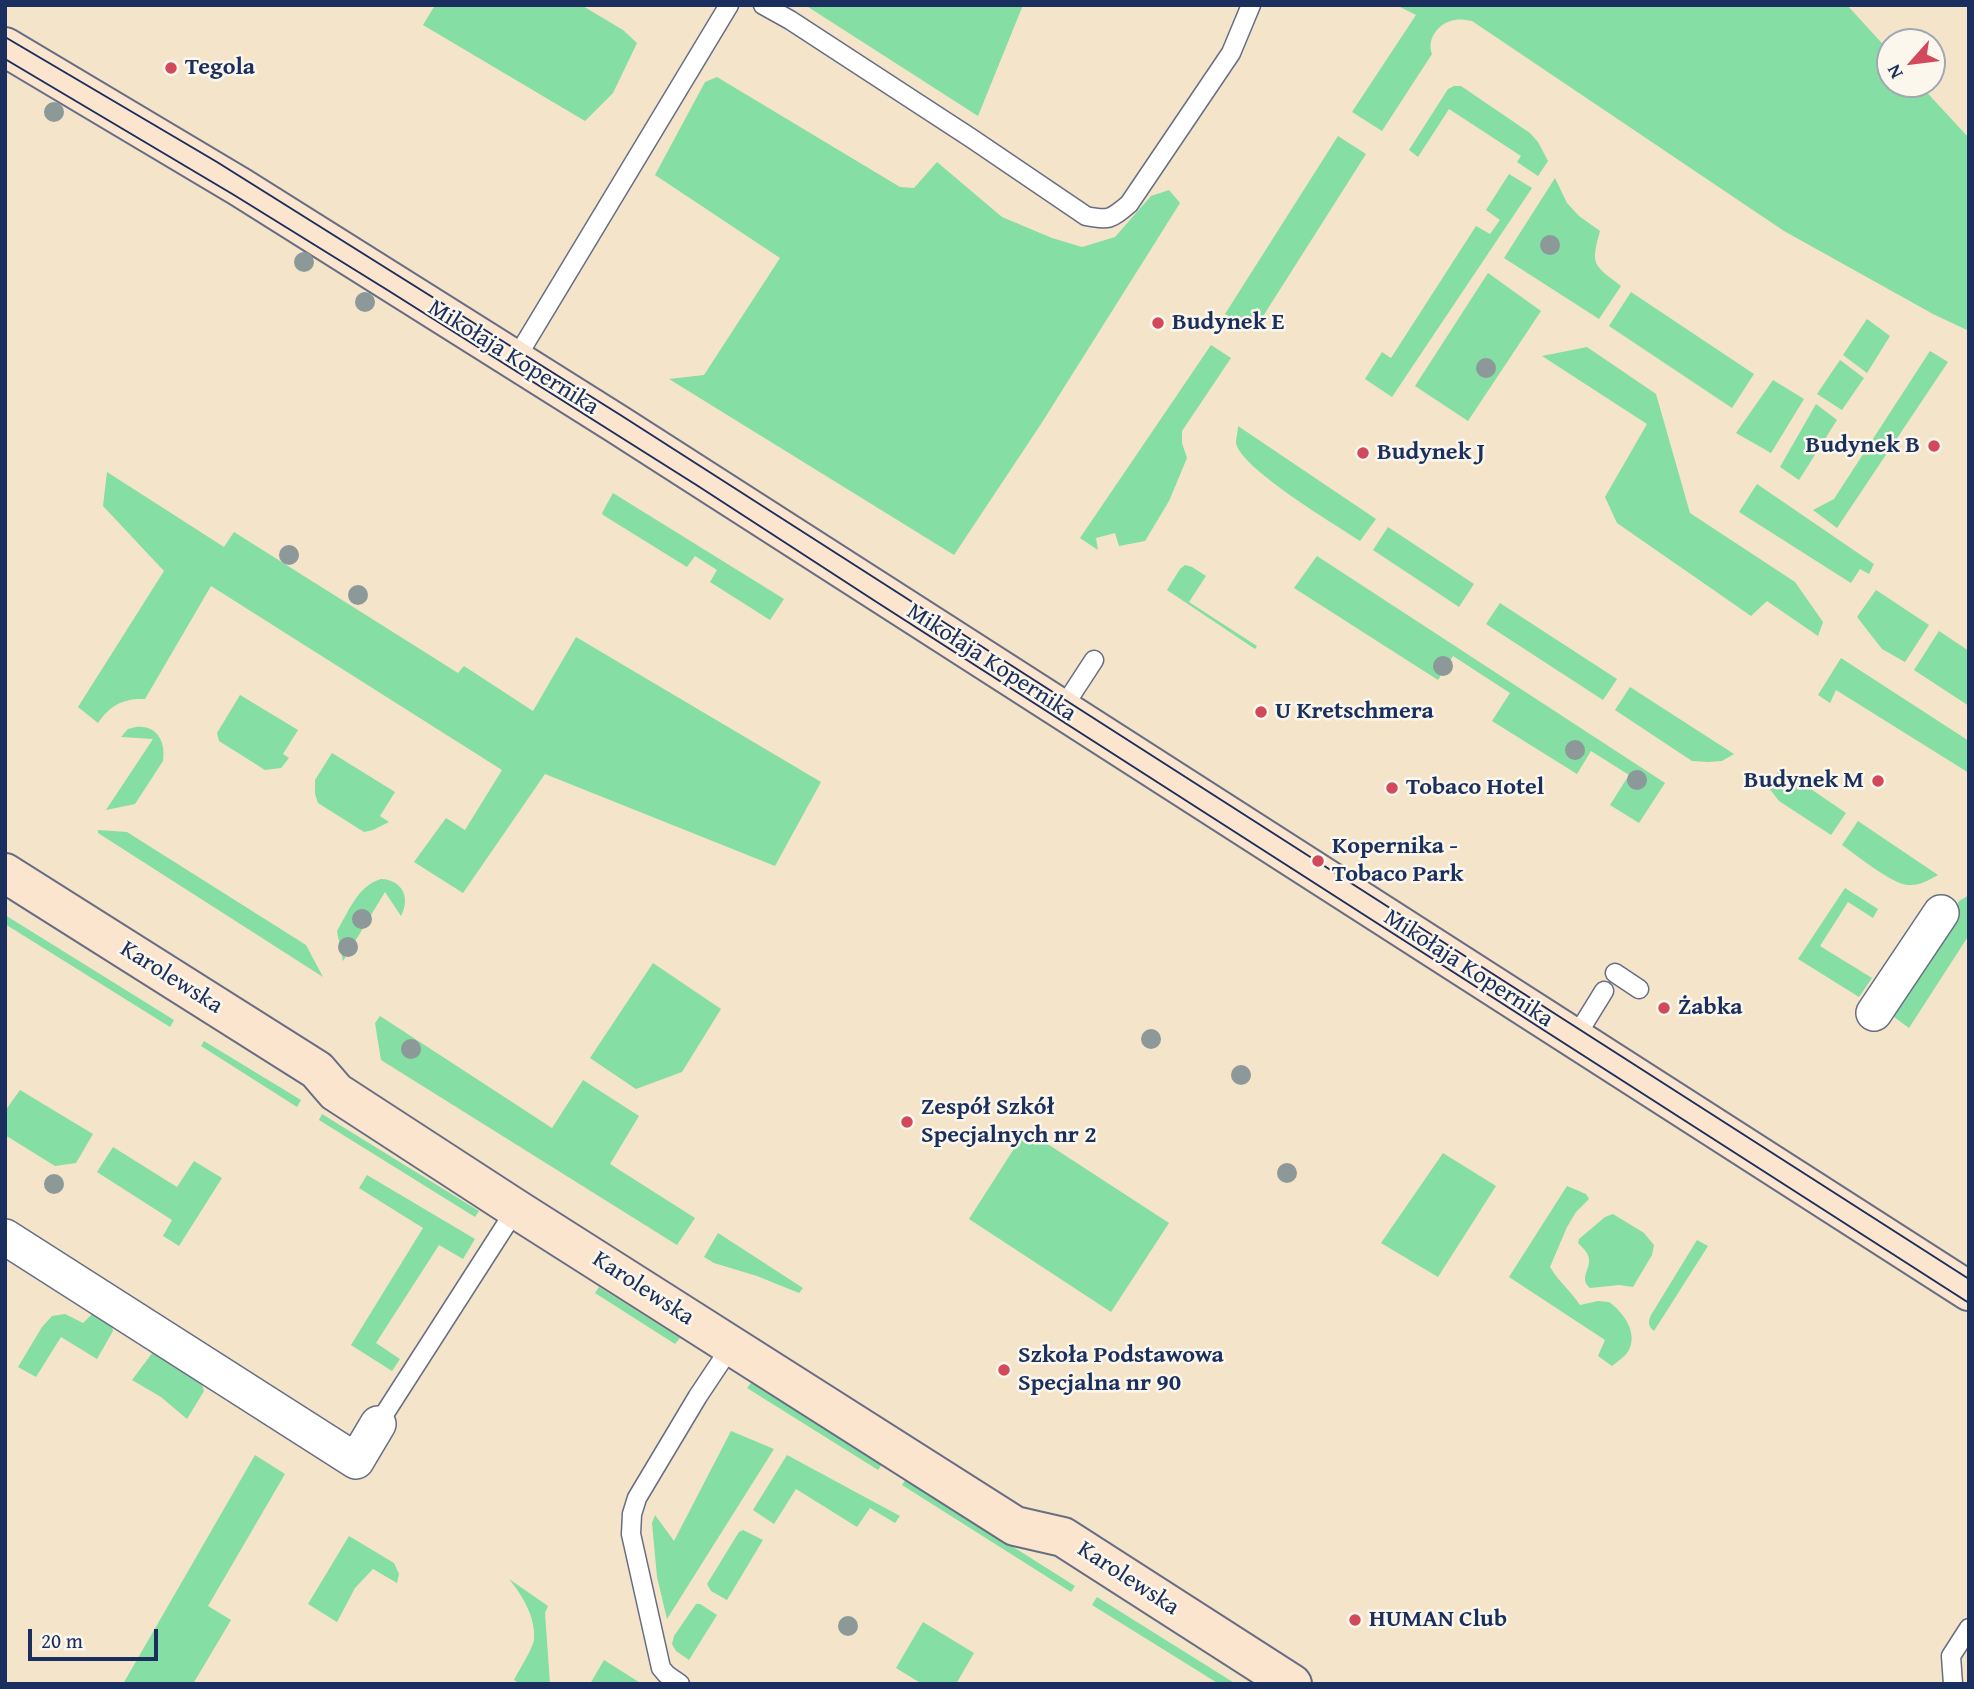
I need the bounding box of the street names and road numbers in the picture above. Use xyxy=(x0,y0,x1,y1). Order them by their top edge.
street label: Mikołaja Kopernika xyxy=(422,294,604,422)
street label: Mikołaja Kopernika xyxy=(901,598,1081,728)
street label: Mikołaja Kopernika xyxy=(1378,904,1558,1034)
street label: Karolewska xyxy=(114,935,228,1021)
street label: Karolewska xyxy=(587,1245,699,1333)
street label: Karolewska xyxy=(1072,1535,1184,1623)

